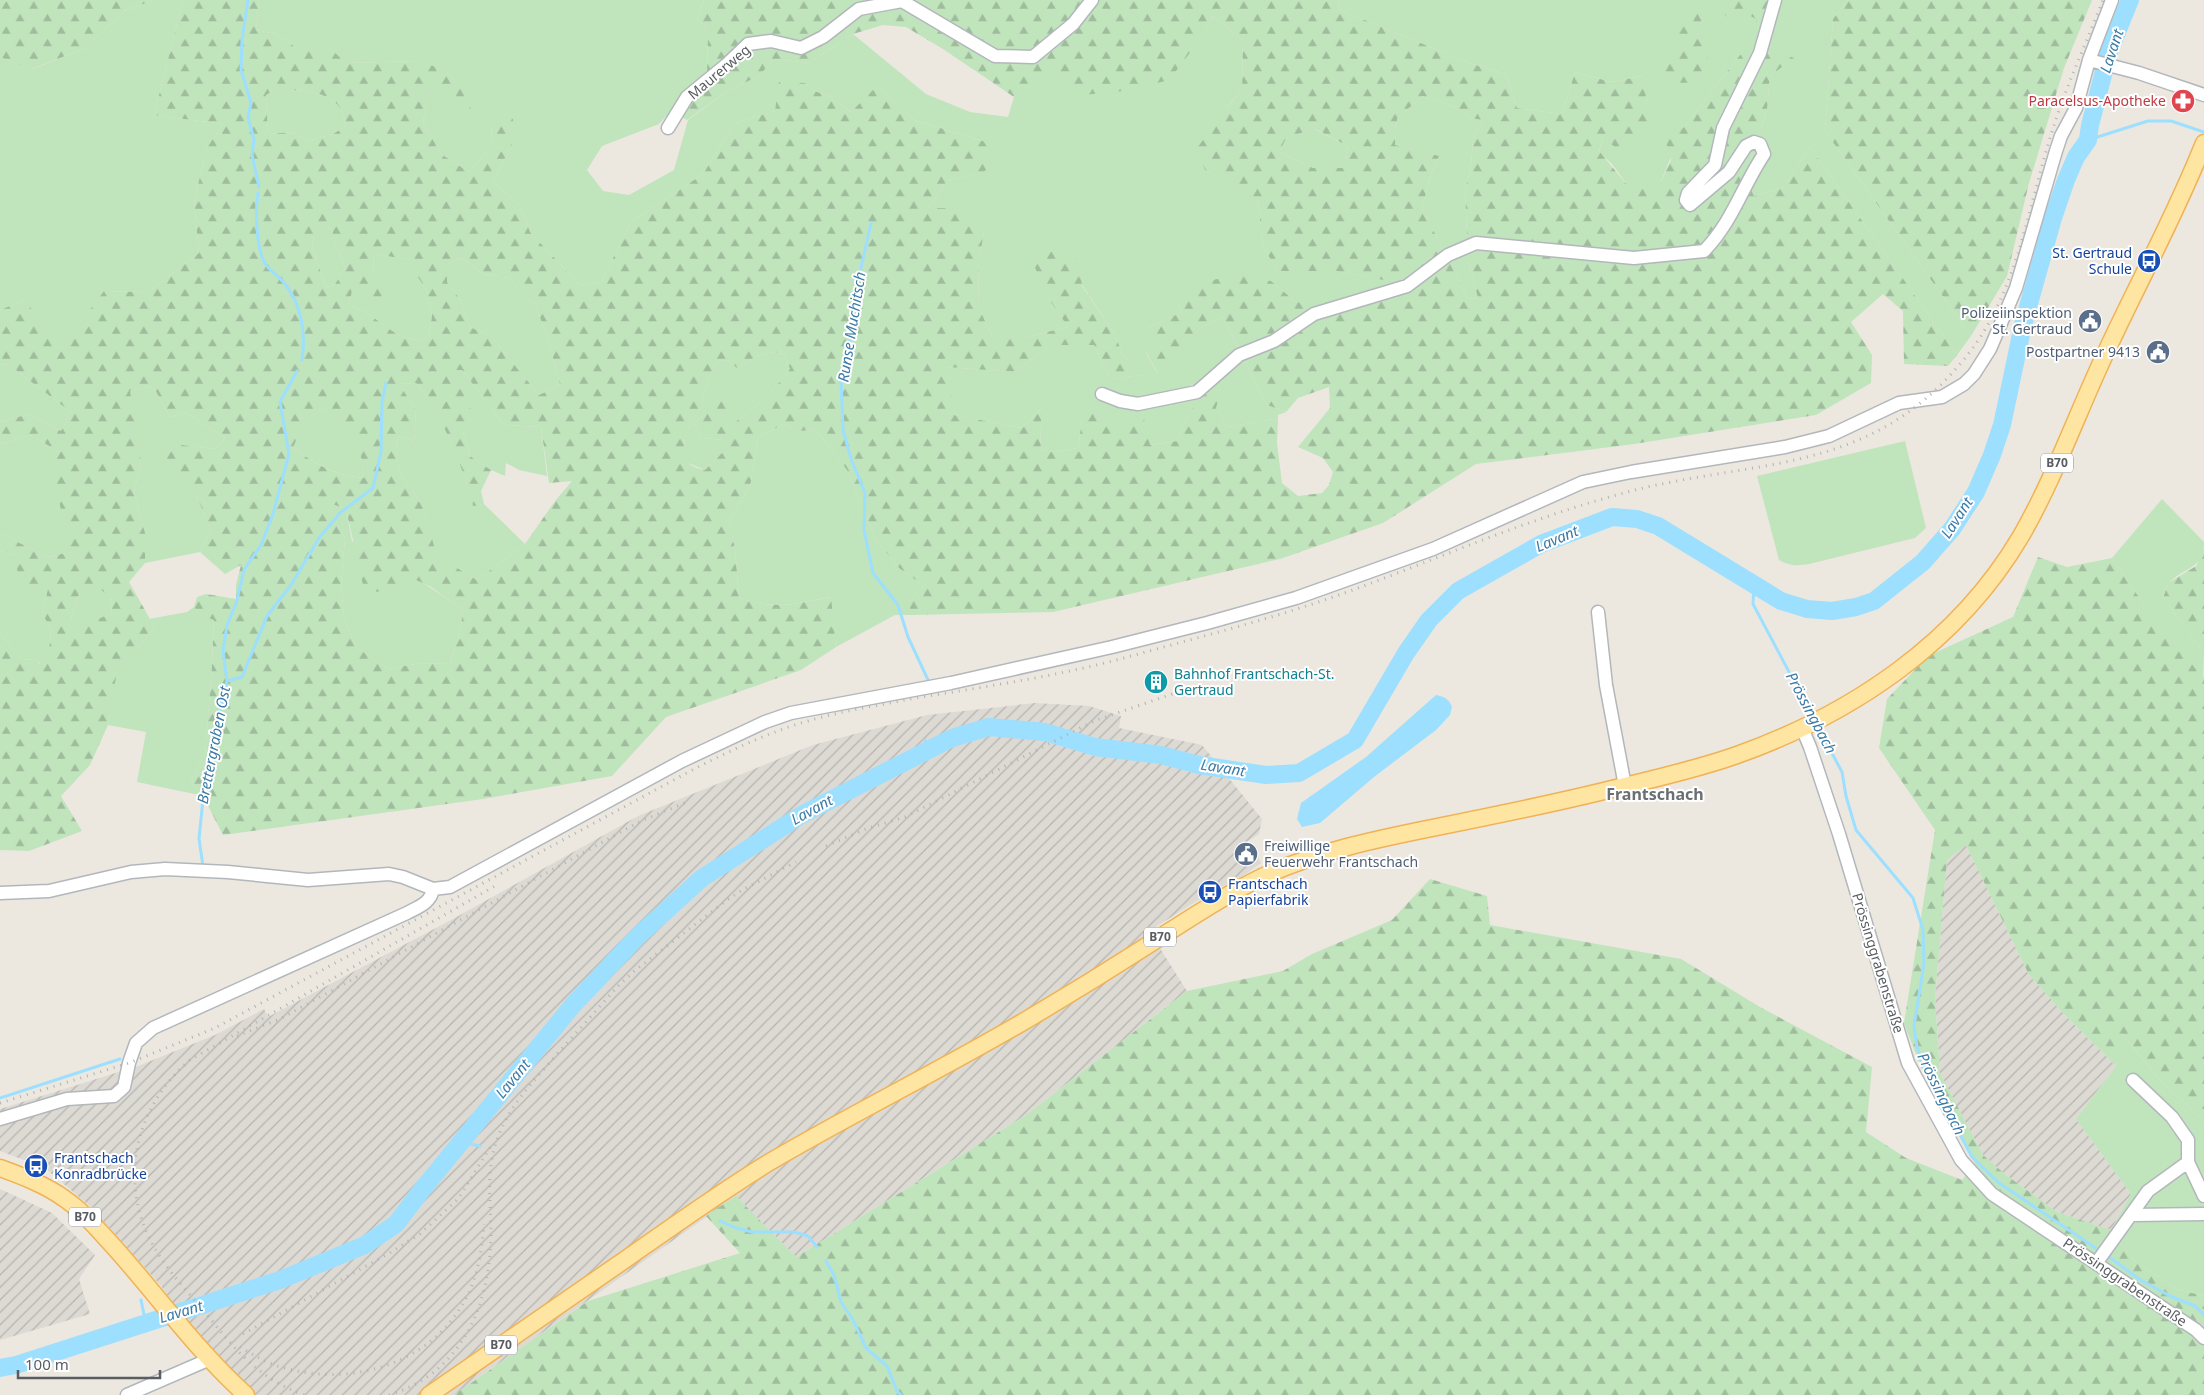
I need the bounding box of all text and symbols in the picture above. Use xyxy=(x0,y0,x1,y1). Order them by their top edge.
water label: Lavant xyxy=(2095,25,2128,75)
street label: Maurerweg xyxy=(683,40,754,103)
pharmacy icon: Paracelsus-Apotheke xyxy=(2170,88,2196,114)
place label: Paracelsus-Apotheke xyxy=(2029,91,2166,110)
place label: St. Gertraud Schule xyxy=(2052,243,2132,278)
bus stop icon: St. Gertraud Schule xyxy=(2136,248,2162,274)
water label: Runse Muchitsch xyxy=(832,270,870,383)
place label: Polizeiinspektion St. Gertraud xyxy=(1961,303,2072,338)
public building icon: Polizeiinspektion St. Gertraud xyxy=(2077,308,2103,334)
public building icon: Postpartner 9413 xyxy=(2145,339,2171,365)
place label: Postpartner 9413 xyxy=(2026,342,2140,361)
road number: B70 xyxy=(2041,453,2073,472)
water label: Lavant xyxy=(1936,492,1977,542)
water label: Lavant xyxy=(1532,520,1582,556)
place label: Bahnhof Frantschach-St. Gertraud xyxy=(1174,664,1334,699)
water label: Prössingbach xyxy=(1782,668,1842,757)
building icon: Bahnhof Frantschach-St. Gertraud xyxy=(1143,669,1169,695)
water label: Brettergraben Ost xyxy=(192,683,234,805)
water label: Lavant xyxy=(1199,754,1248,781)
district label: Frantschach xyxy=(1606,783,1704,805)
water label: Lavant xyxy=(787,789,837,829)
place label: Freiwillige Feuerwehr Frantschach xyxy=(1264,836,1418,871)
public building icon: Freiwillige Feuerwehr Frantschach xyxy=(1233,841,1259,867)
place label: Frantschach Papierfabrik xyxy=(1228,874,1309,909)
bus stop icon: Frantschach Papierfabrik xyxy=(1197,879,1223,905)
street label: Prössinggrabenstraße xyxy=(1848,890,1909,1035)
road number: B70 xyxy=(1144,928,1176,946)
water label: Prössingbach xyxy=(1913,1049,1971,1138)
water label: Lavant xyxy=(490,1054,535,1102)
place label: Frantschach Konradbrücke xyxy=(54,1148,147,1183)
bus stop icon: Frantschach Konradbrücke xyxy=(23,1153,49,1179)
road number: B70 xyxy=(69,1208,101,1226)
street label: Prössinggrabenstraße xyxy=(2060,1233,2191,1330)
water label: Lavant xyxy=(156,1295,206,1327)
road number: B70 xyxy=(485,1336,517,1354)
scale bar xyxy=(18,1348,160,1380)
text: 100 m xyxy=(25,1354,69,1374)

